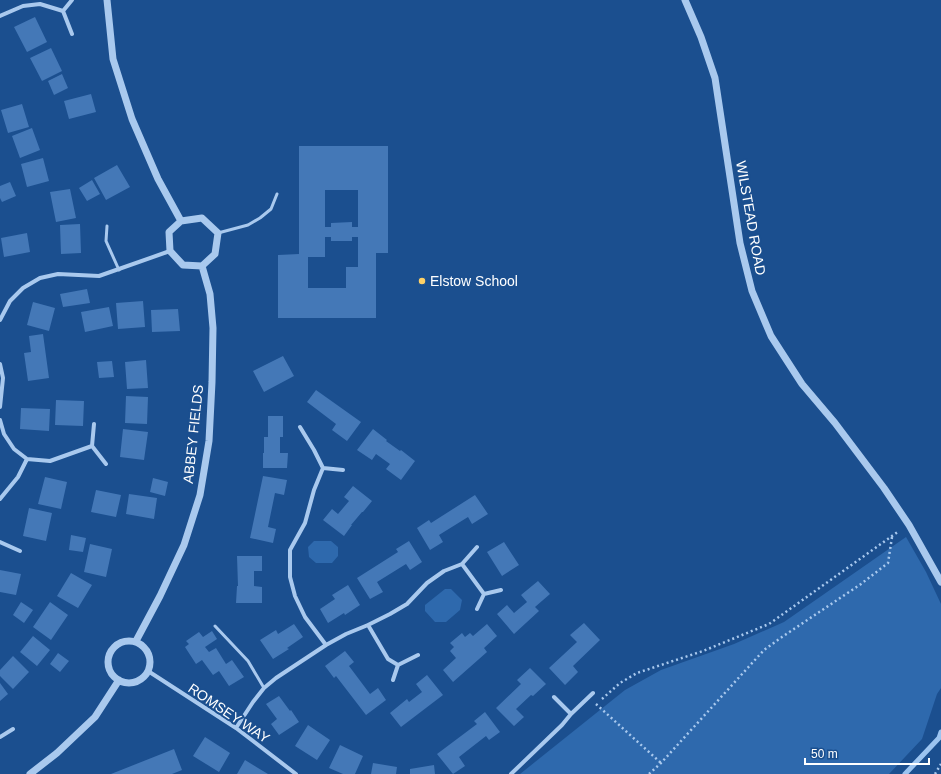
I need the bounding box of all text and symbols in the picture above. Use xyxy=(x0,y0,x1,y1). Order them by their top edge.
street label: WILSTEAD ROAD xyxy=(733,160,769,276)
place label: Elstow School xyxy=(430,273,518,289)
marker: Elstow School xyxy=(417,276,427,286)
street label: ABBEY FIELDS xyxy=(180,384,206,484)
street label: ROMSEY WAY xyxy=(185,680,273,746)
scale bar xyxy=(805,740,929,766)
text: 50 m xyxy=(811,747,838,761)

